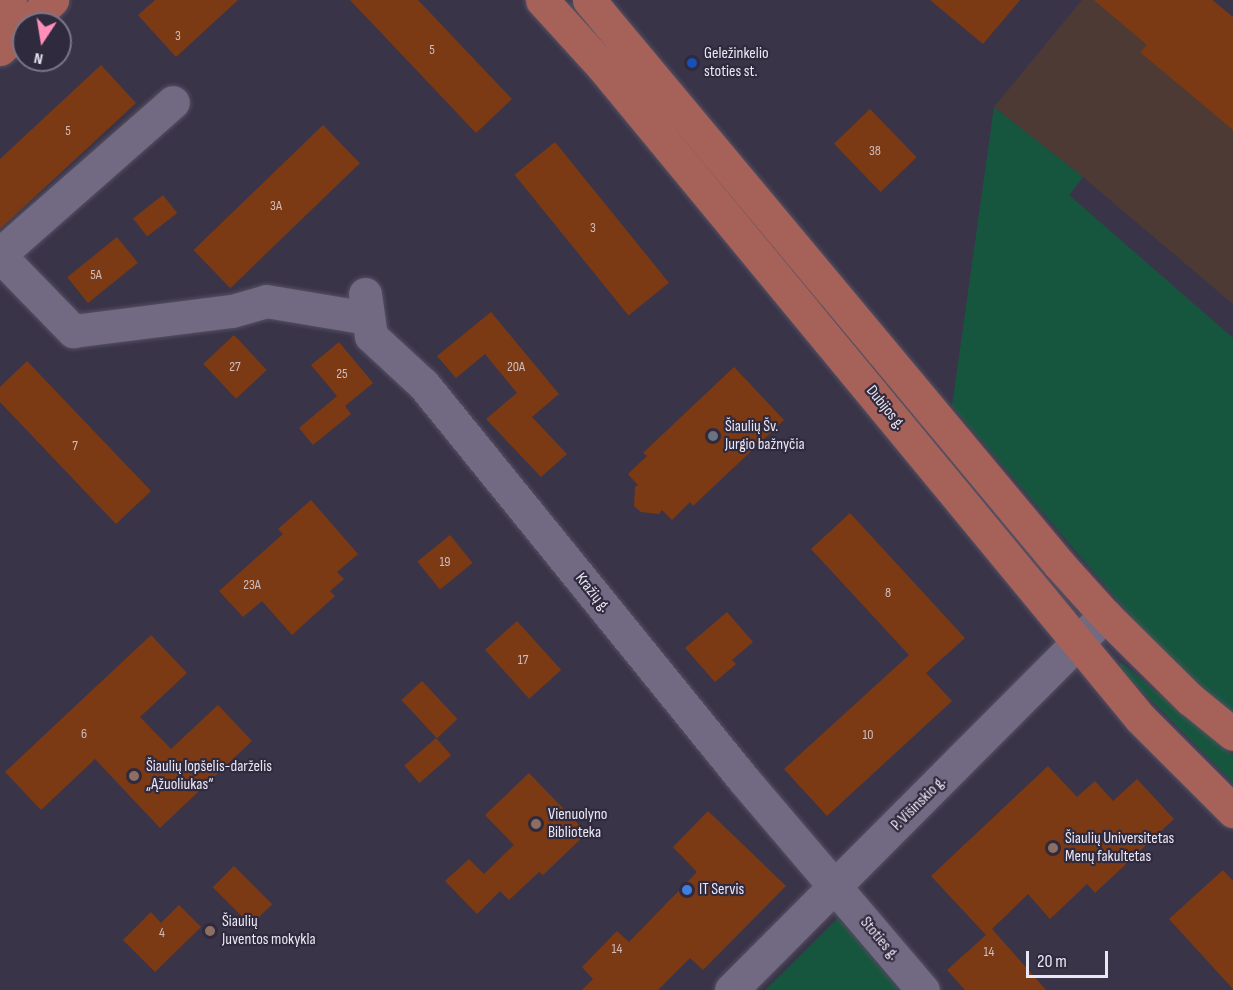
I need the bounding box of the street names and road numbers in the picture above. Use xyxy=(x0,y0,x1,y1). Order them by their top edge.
street label: Dubijos g. xyxy=(861,382,909,434)
street label: Kražių g. xyxy=(570,569,614,617)
street label: P. Višinskio g. xyxy=(888,773,950,835)
street label: Stoties g. xyxy=(856,914,902,964)

